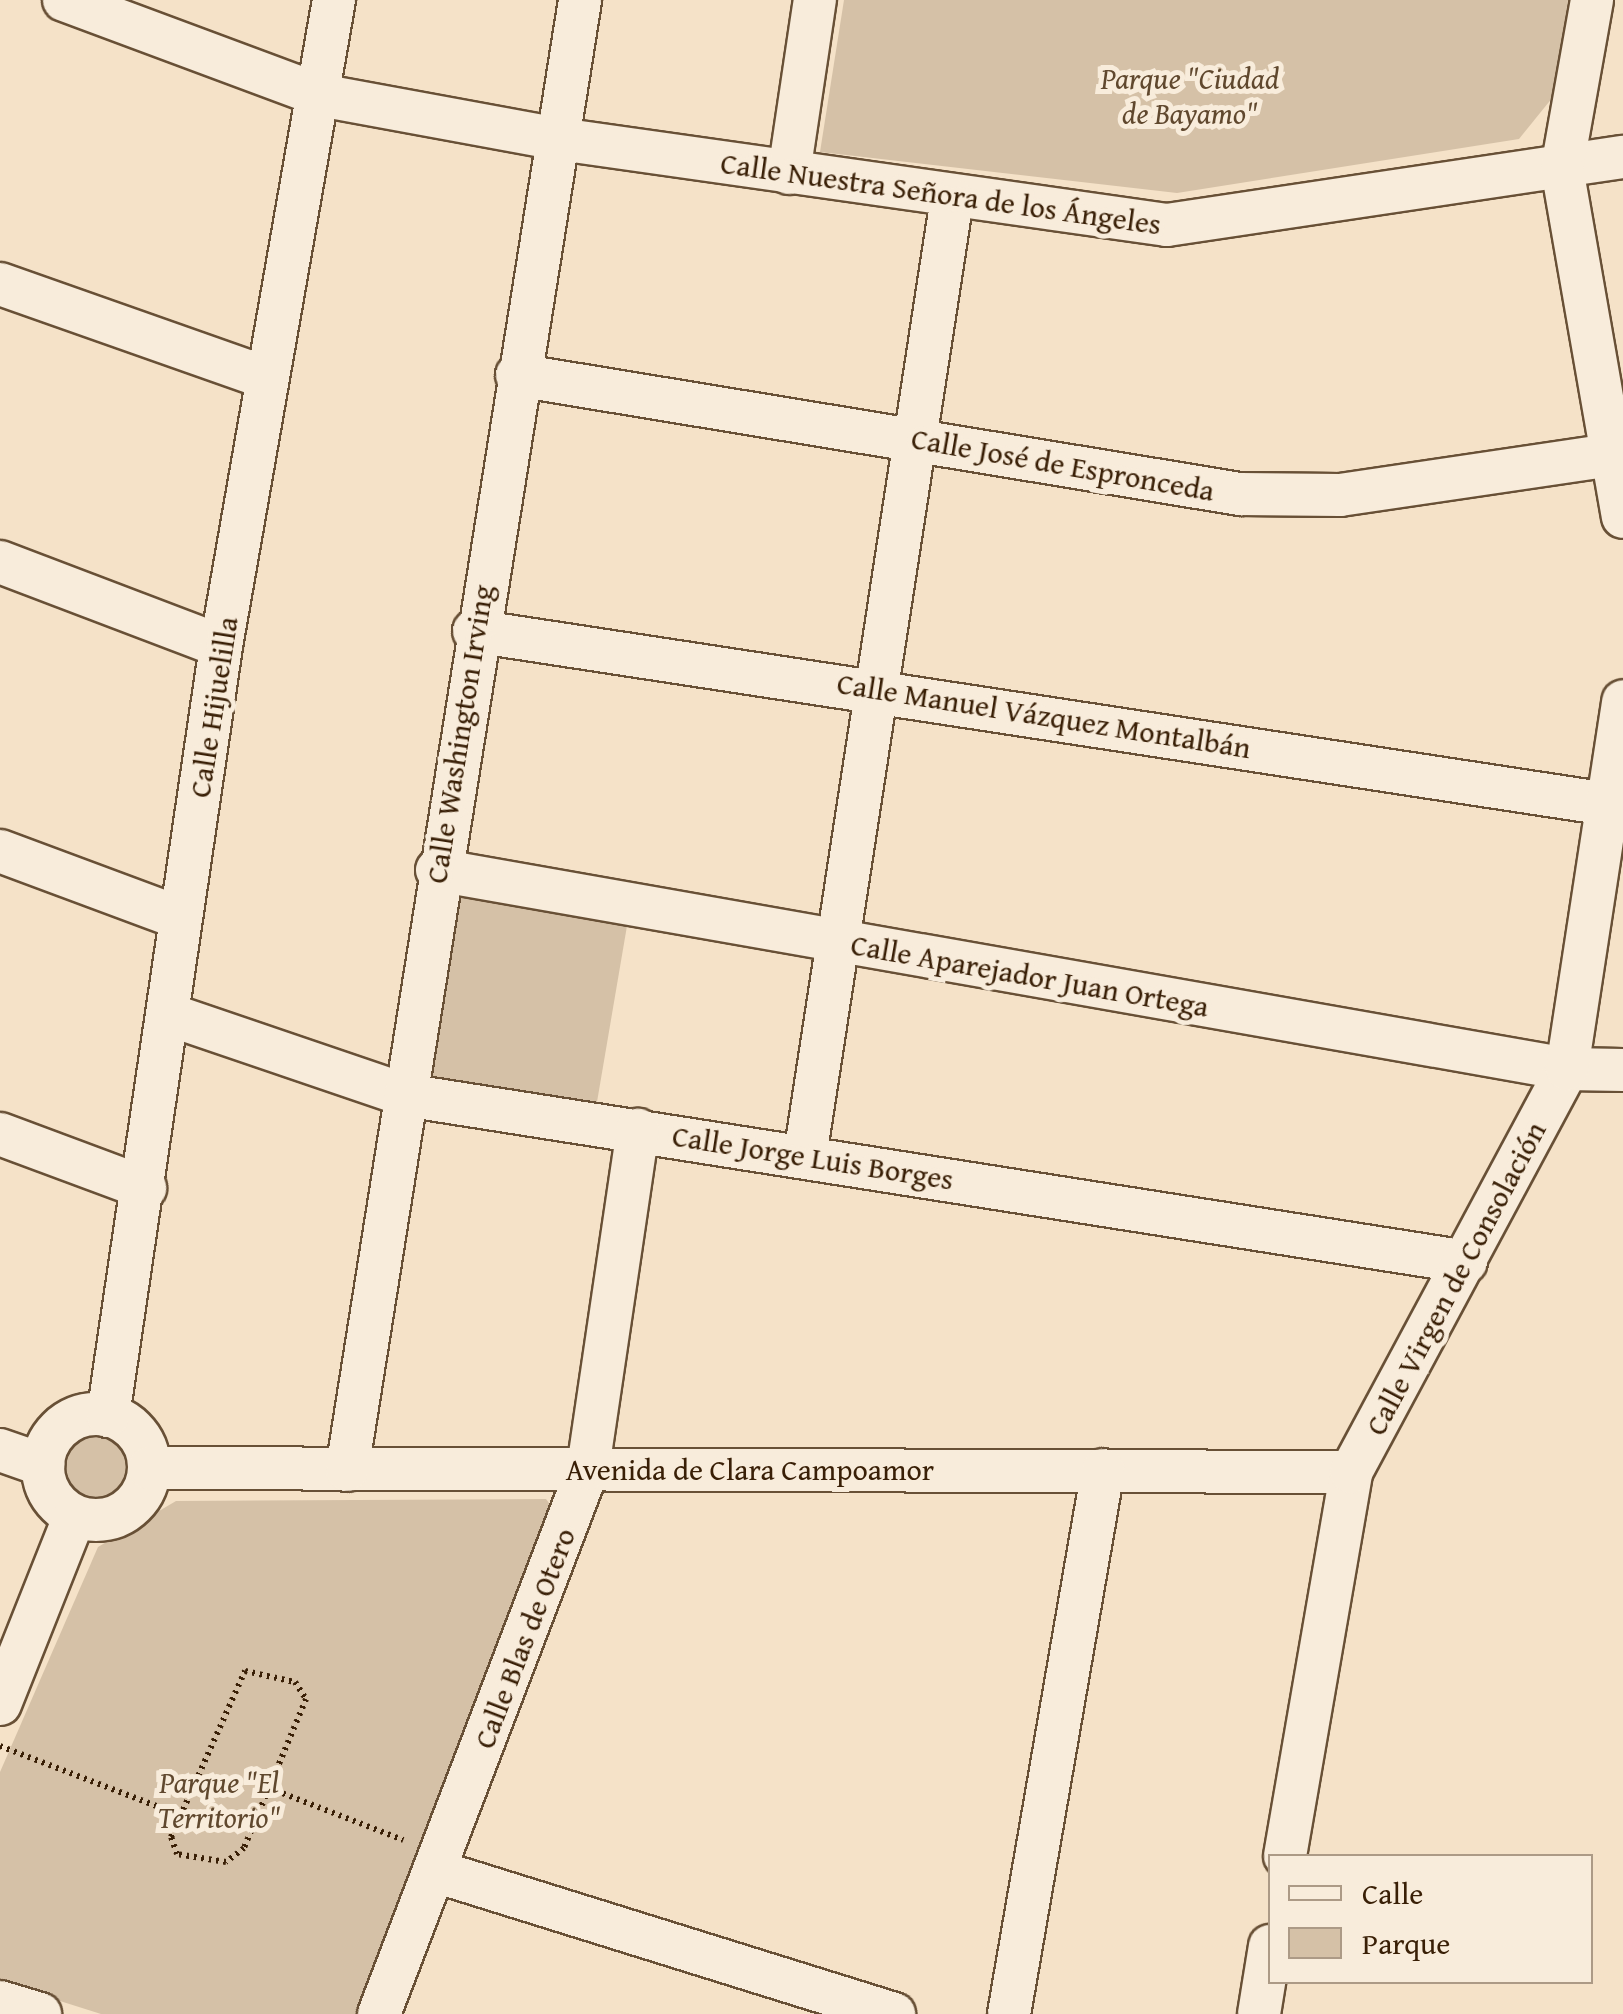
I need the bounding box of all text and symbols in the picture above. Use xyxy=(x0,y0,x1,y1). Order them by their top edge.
park label: Parque "Ciudad de Bayamo" xyxy=(1101,60,1279,130)
street label: Calle Nuestra Señora de los Ángeles xyxy=(718,144,1164,242)
street label: Calle José de Espronceda xyxy=(909,420,1217,508)
street label: Calle Washington Irving xyxy=(418,582,500,886)
street label: Calle Hijuelilla xyxy=(181,614,245,800)
street label: Calle Manuel Vázquez Montalbán xyxy=(835,665,1253,765)
street label: Calle Aparejador Juan Ortega xyxy=(848,926,1212,1024)
street label: Calle Virgen de Consolación xyxy=(1357,1115,1553,1441)
street label: Calle Jorge Luis Borges xyxy=(670,1117,956,1197)
street label: Avenida de Clara Campoamor xyxy=(566,1451,934,1487)
street label: Calle Blas de Otero xyxy=(465,1523,583,1753)
park label: Parque "El Territorio" xyxy=(157,1764,281,1834)
legend xyxy=(1268,1854,1593,1984)
text: Calle xyxy=(1362,1871,1423,1915)
text: Parque xyxy=(1362,1921,1450,1965)

